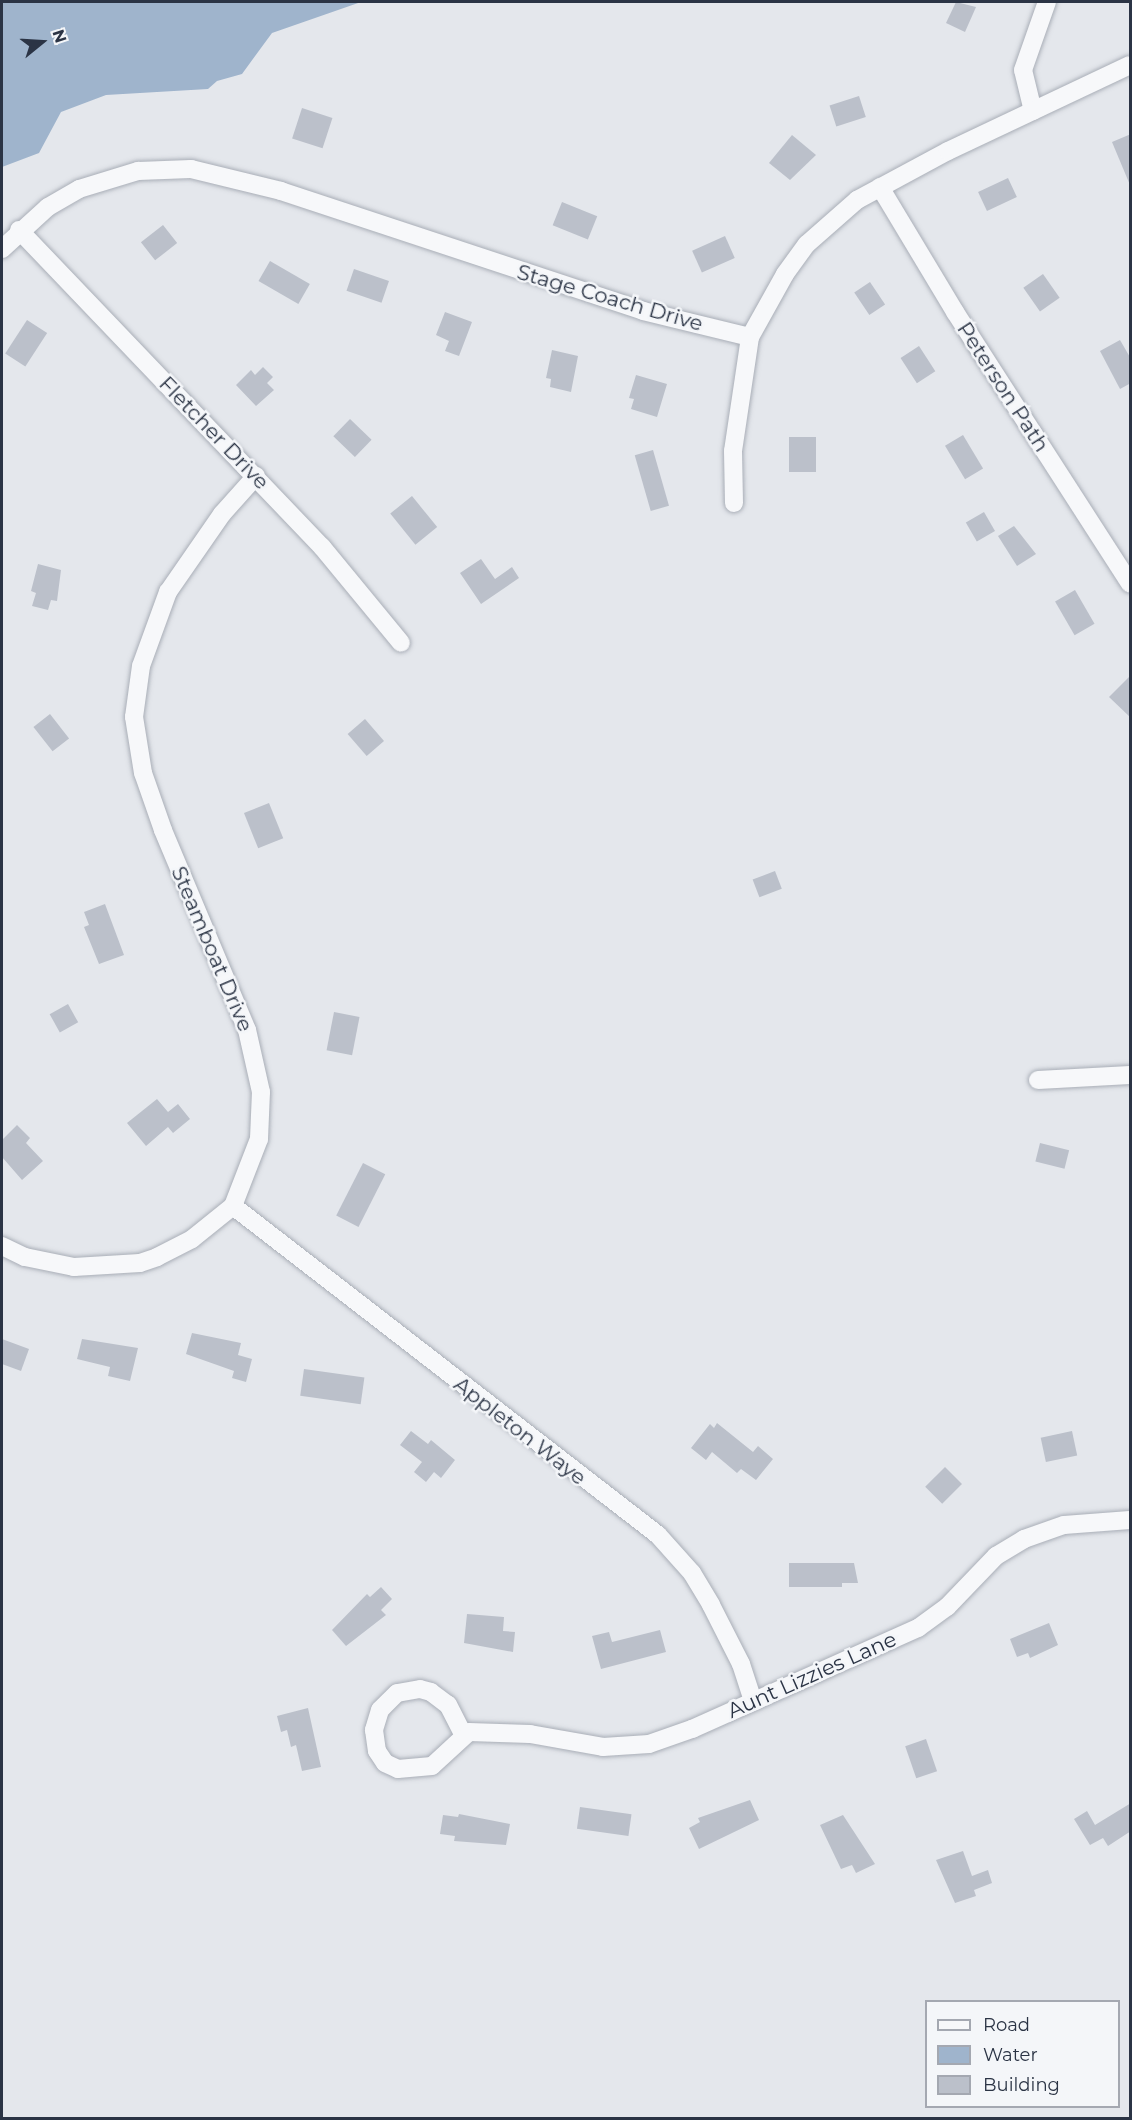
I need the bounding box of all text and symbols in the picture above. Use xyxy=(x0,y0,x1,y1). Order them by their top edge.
north arrow xyxy=(12,12,72,72)
text: N xyxy=(49,27,71,45)
street label: Stage Coach Drive xyxy=(514,259,706,337)
street label: Peterson Path xyxy=(952,317,1054,457)
street label: Fletcher Drive xyxy=(154,371,274,495)
street label: Steamboat Drive xyxy=(166,863,258,1035)
street label: Appleton Waye xyxy=(449,1372,591,1490)
street label: Aunt Lizzies Lane xyxy=(724,1626,900,1724)
legend xyxy=(925,2000,1120,2108)
text: Road xyxy=(983,2014,1030,2036)
text: Water xyxy=(983,2044,1038,2066)
text: Building xyxy=(983,2074,1060,2096)

